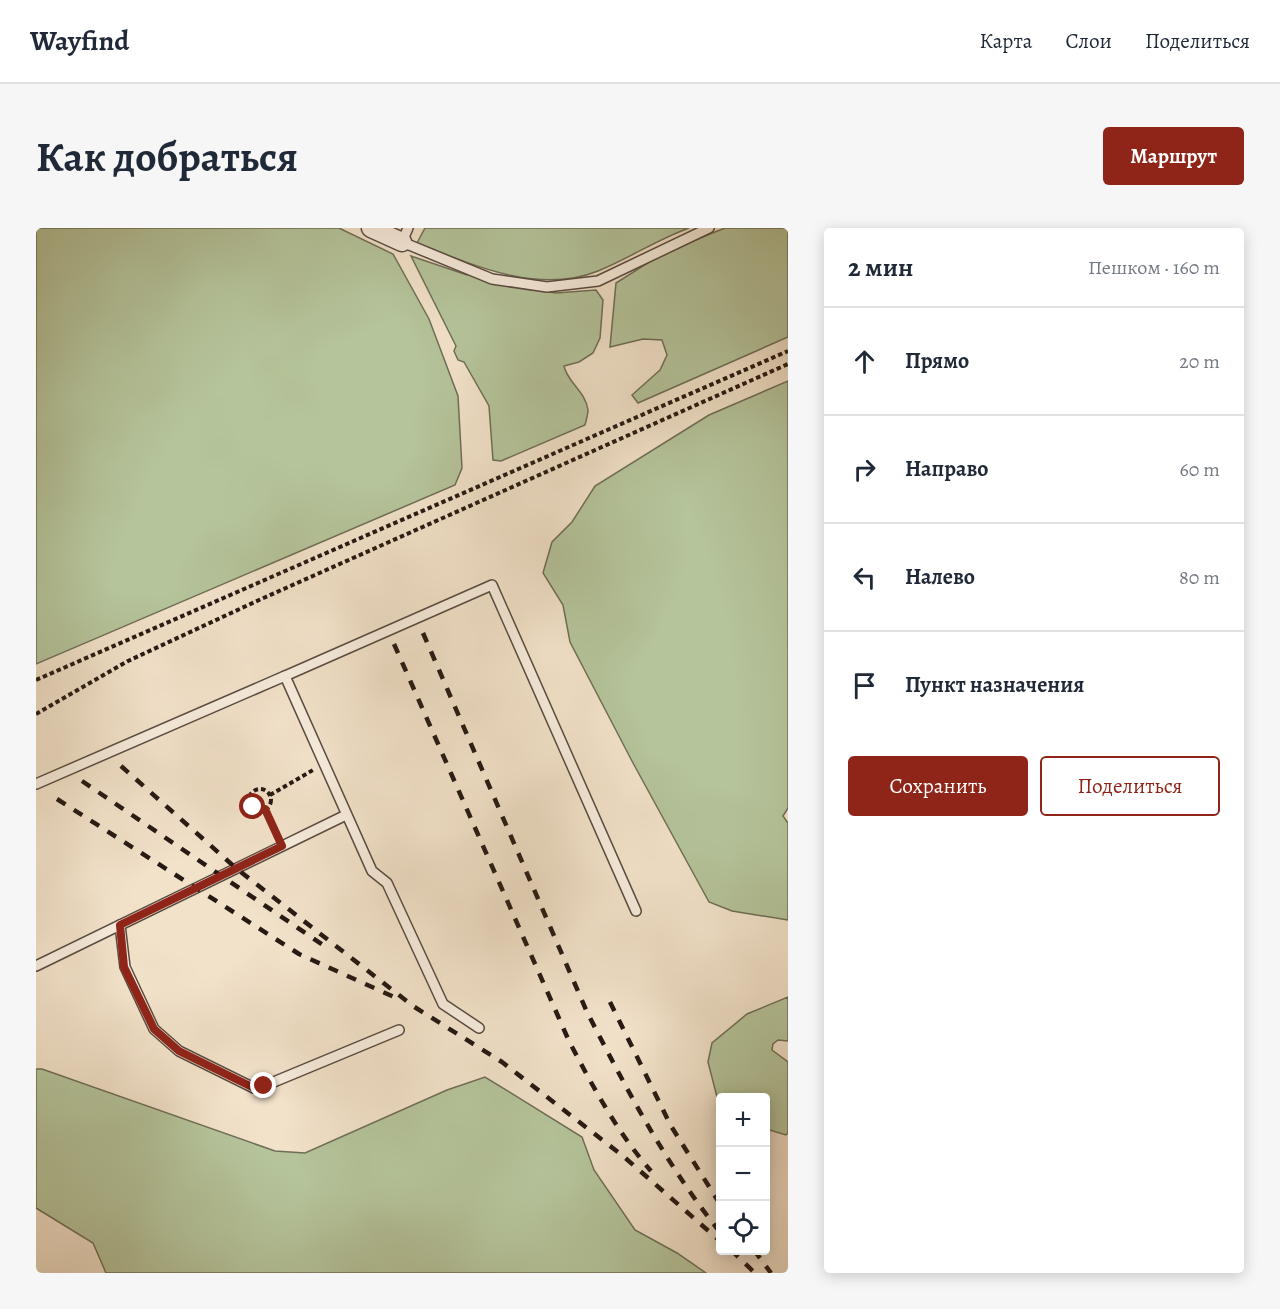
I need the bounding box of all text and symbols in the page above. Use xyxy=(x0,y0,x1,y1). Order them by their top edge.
text: Wayfind xyxy=(30,22,129,60)
text: Карта xyxy=(979,27,1032,55)
text: Слои xyxy=(1065,27,1112,55)
text: Поделиться xyxy=(1145,27,1250,55)
button: Маршрут xyxy=(1103,127,1244,185)
text: Как добраться xyxy=(36,128,298,185)
text: 2 мин xyxy=(848,250,913,285)
text: Пешком · 160 m xyxy=(1088,254,1220,281)
icon: ahead xyxy=(848,345,881,378)
text: Прямо xyxy=(905,346,969,376)
text: 20 m xyxy=(1179,348,1220,375)
icon: right xyxy=(848,453,881,486)
text: Направо xyxy=(905,454,988,484)
text: 60 m xyxy=(1180,456,1220,483)
icon: left xyxy=(848,561,881,594)
text: Налево xyxy=(905,562,975,592)
text: 80 m xyxy=(1179,564,1220,591)
icon: arrive xyxy=(848,669,881,702)
text: Пункт назначения xyxy=(905,670,1084,700)
button: Сохранить xyxy=(848,756,1028,816)
button: Поделиться xyxy=(1040,756,1220,816)
route start xyxy=(239,793,265,819)
route end xyxy=(250,1072,276,1098)
map controls xyxy=(716,1093,770,1255)
button: + xyxy=(716,1093,770,1147)
button: − xyxy=(716,1147,770,1201)
button: locate xyxy=(716,1201,770,1255)

